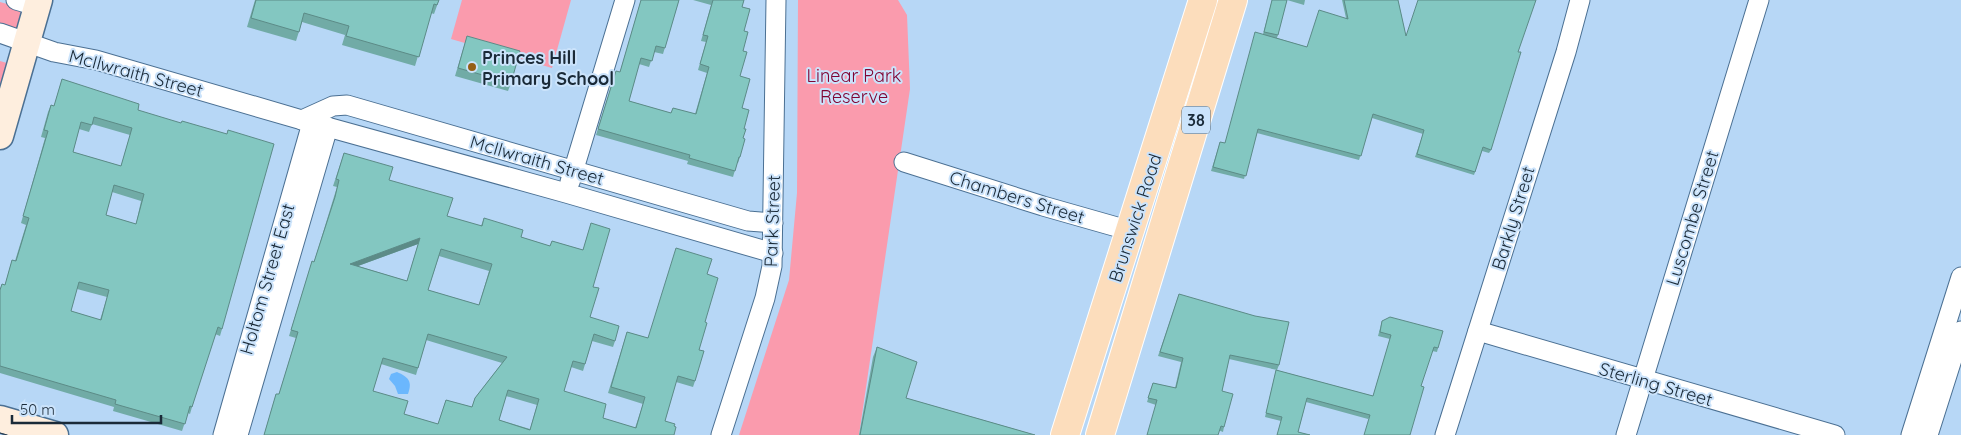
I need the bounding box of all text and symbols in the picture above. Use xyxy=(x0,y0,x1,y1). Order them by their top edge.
street label: McIlwraith Street xyxy=(66,44,206,102)
place label: Princes Hill Primary School xyxy=(482,46,614,90)
marker: Princes Hill Primary School xyxy=(466,61,478,73)
park label: Linear Park Reserve xyxy=(807,64,901,108)
road number: 38 xyxy=(1182,106,1210,134)
street label: McIlwraith Street xyxy=(467,130,607,190)
street label: Luscombe Street xyxy=(1661,148,1723,288)
street label: Brunswick Road xyxy=(1103,151,1167,285)
street label: Barkly Street xyxy=(1486,163,1540,273)
street label: Chambers Street xyxy=(947,166,1087,228)
street label: Park Street xyxy=(759,175,785,267)
street label: Holtom Street East xyxy=(234,201,300,357)
street label: Sterling Street xyxy=(1597,357,1715,411)
scale bar xyxy=(12,392,161,424)
text: 50 m xyxy=(20,400,55,419)

